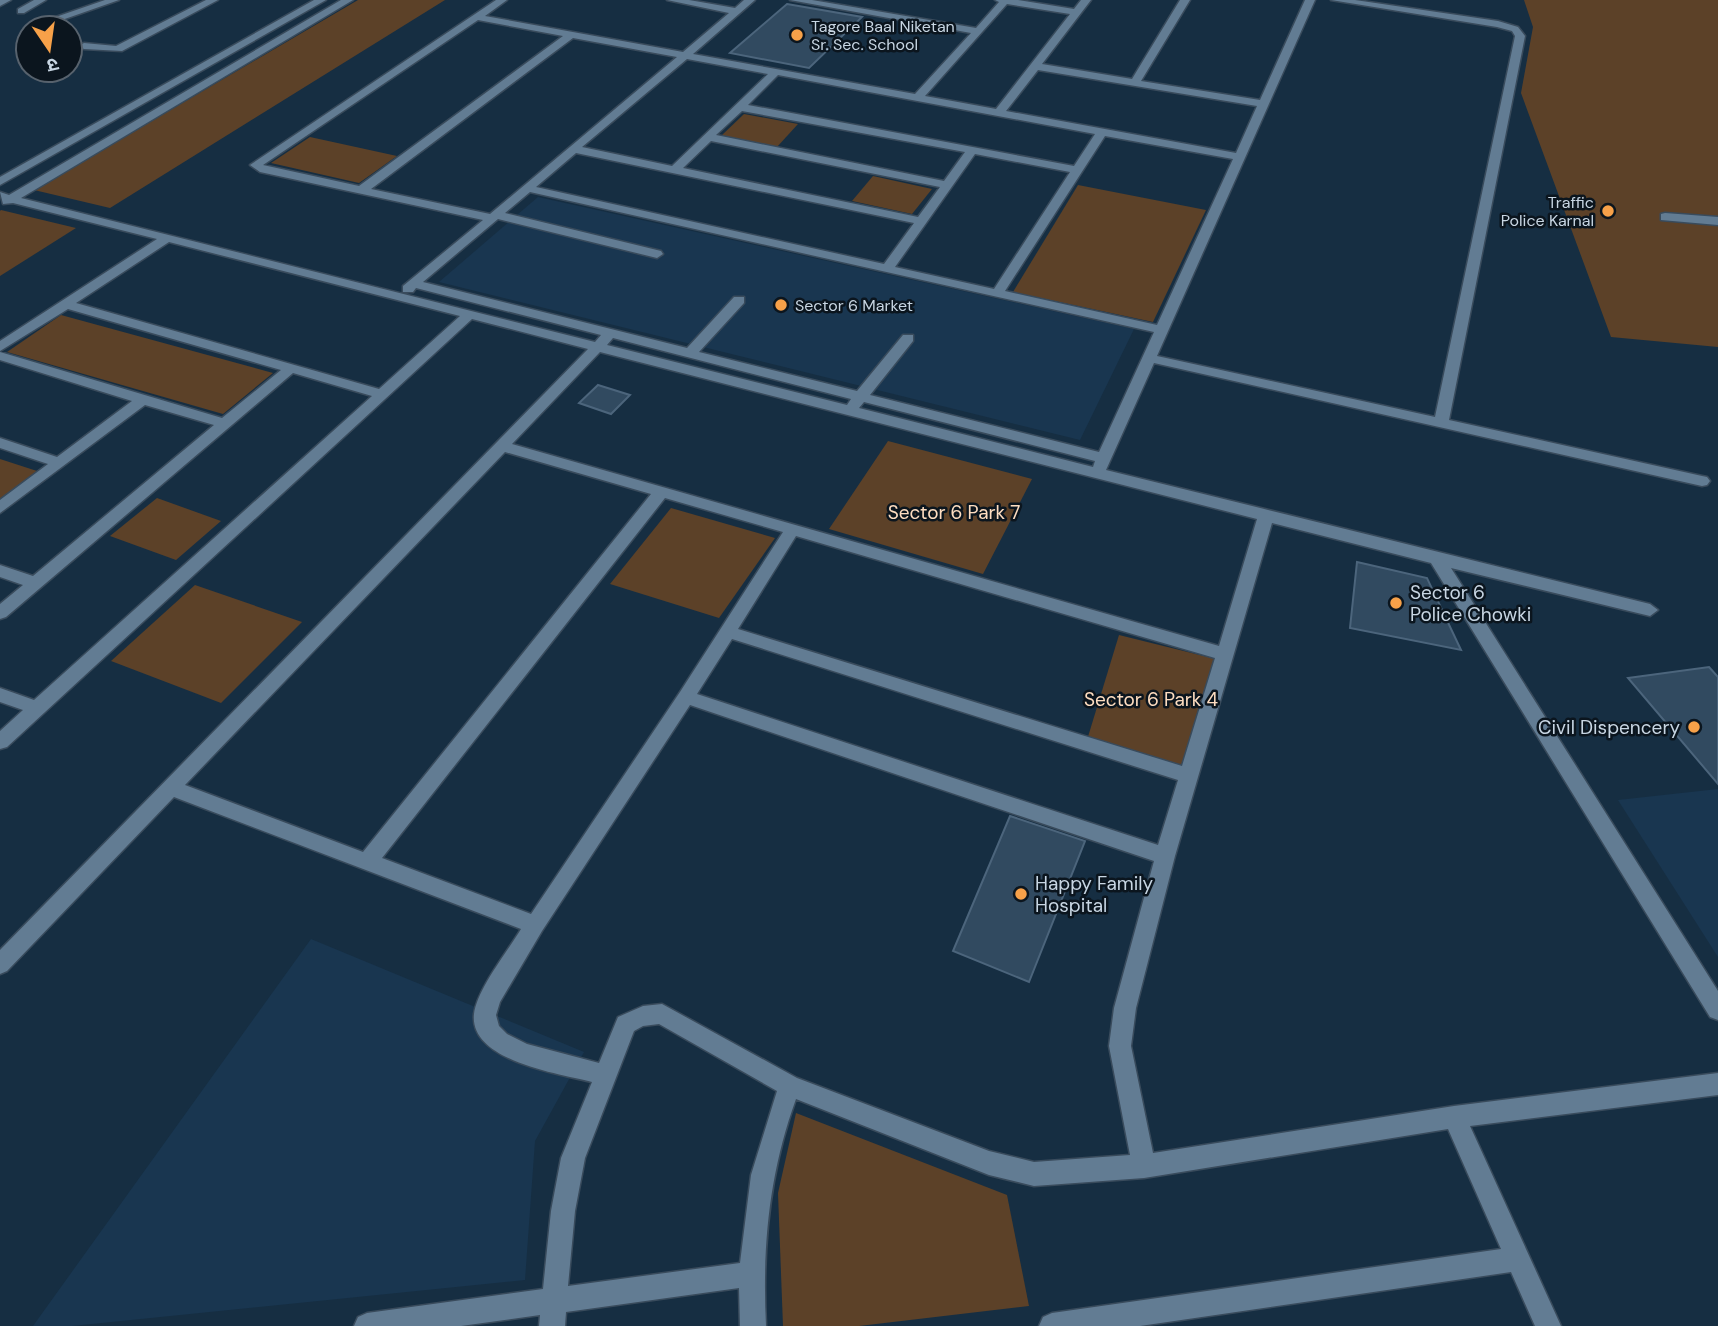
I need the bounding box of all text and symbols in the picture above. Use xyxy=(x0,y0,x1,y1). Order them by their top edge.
north arrow xyxy=(14,14,84,84)
place label: Tagore Baal Niketan Sr. Sec. School xyxy=(811,16,955,55)
marker: Tagore Baal Niketan Sr. Sec. School xyxy=(789,27,805,43)
text: उ xyxy=(44,52,61,79)
place label: Traffic Police Karnal xyxy=(1501,192,1594,231)
marker: Traffic Police Karnal xyxy=(1600,203,1616,219)
place label: Sector 6 Market xyxy=(795,295,913,316)
marker: Sector 6 Market xyxy=(773,297,789,313)
park label: Sector 6 Park 7 xyxy=(888,500,1020,525)
place label: Sector 6 Police Chowki xyxy=(1410,580,1531,627)
marker: Sector 6 Police Chowki xyxy=(1388,595,1404,611)
park label: Sector 6 Park 4 xyxy=(1084,687,1218,712)
place label: Civil Dispencery xyxy=(1538,715,1680,740)
marker: Civil Dispencery xyxy=(1686,719,1702,735)
place label: Happy Family Hospital xyxy=(1035,871,1154,918)
marker: Happy Family Hospital xyxy=(1013,886,1029,902)

